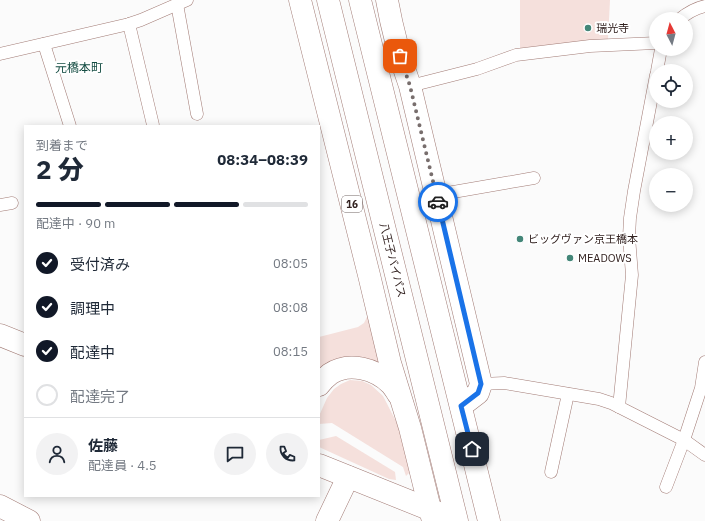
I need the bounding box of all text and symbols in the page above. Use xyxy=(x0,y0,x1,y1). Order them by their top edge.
north arrow xyxy=(649,12,693,56)
map controls xyxy=(649,12,693,212)
place label: 瑞光寺 xyxy=(596,21,629,35)
marker: 瑞光寺 xyxy=(583,23,593,33)
pin xyxy=(383,39,417,73)
icon: bag xyxy=(389,45,411,67)
district label: 元橋本町 xyxy=(55,60,103,75)
button: locate xyxy=(649,64,693,108)
button: + xyxy=(649,116,693,160)
text: 到着まで xyxy=(36,137,88,154)
text: 08:34–08:39 xyxy=(217,150,308,169)
text: 2 分 xyxy=(36,152,84,186)
button: − xyxy=(649,168,693,212)
courier xyxy=(418,182,458,222)
icon: car xyxy=(427,191,449,213)
road number: 16 xyxy=(342,196,362,212)
text: 配達中 · 90 m xyxy=(36,215,115,232)
street label: 八王子バイパス xyxy=(377,221,409,299)
place label: ビッグヴァン京王橋本 xyxy=(528,232,638,246)
marker: ビッグヴァン京王橋本 xyxy=(515,234,525,244)
place label: MEADOWS xyxy=(578,251,632,265)
icon: check xyxy=(36,252,58,274)
marker: MEADOWS xyxy=(565,253,575,263)
text: 受付済み xyxy=(70,255,130,274)
text: 08:05 xyxy=(273,255,308,272)
icon: check xyxy=(36,296,58,318)
text: 調理中 xyxy=(70,299,115,318)
text: 08:08 xyxy=(273,299,308,316)
icon: check xyxy=(36,340,58,362)
text: 配達中 xyxy=(70,343,115,362)
text: 08:15 xyxy=(273,343,308,360)
text: 配達完了 xyxy=(70,387,130,406)
pin xyxy=(455,432,489,466)
button: person xyxy=(36,433,78,475)
button: chat xyxy=(214,433,256,475)
button: phone xyxy=(266,433,308,475)
text: 佐藤 xyxy=(88,436,118,455)
icon: home xyxy=(461,438,483,460)
text: 配達員 · 4.5 xyxy=(88,457,157,474)

